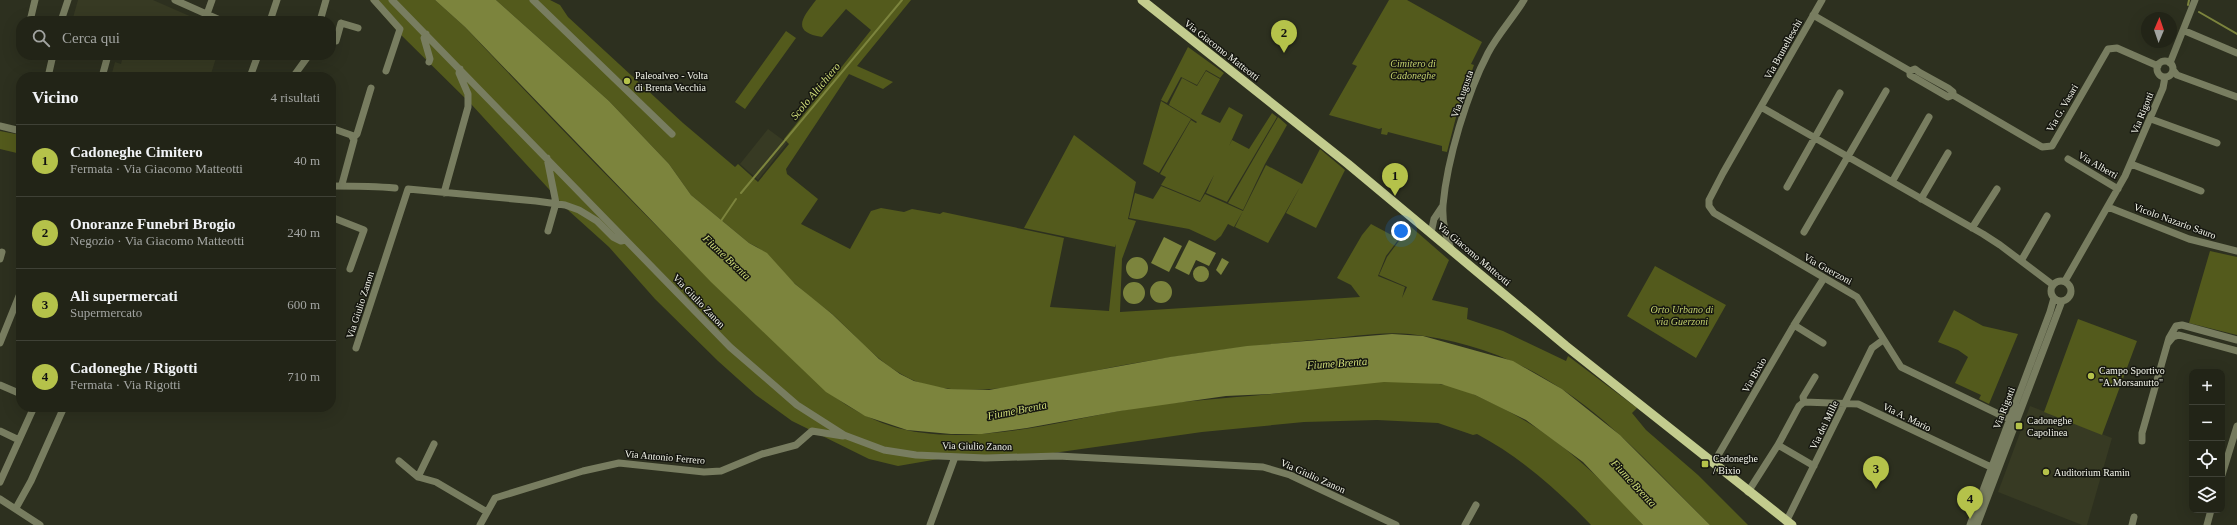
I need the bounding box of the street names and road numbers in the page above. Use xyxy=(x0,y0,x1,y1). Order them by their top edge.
street label: Via Giacomo Matteotti xyxy=(1182,17,1262,83)
street label: Via Brunelleschi xyxy=(1762,17,1804,81)
street label: Via Augusta xyxy=(1449,68,1475,119)
street label: Via G. Vasari xyxy=(2044,82,2080,134)
street label: Via Rigotti xyxy=(2129,90,2155,136)
street label: Via Alberti xyxy=(2076,149,2120,181)
street label: Vicolo Nazario Sauro xyxy=(2132,201,2218,241)
street label: Via Giacomo Matteotti xyxy=(1435,220,1513,288)
street label: Via Guerzoni xyxy=(1802,251,1854,287)
street label: Via Giulio Zanon xyxy=(344,270,376,340)
street label: Via Giulio Zanon xyxy=(671,272,727,330)
street label: Via Bixio xyxy=(1740,356,1768,394)
street label: Via Rigotti xyxy=(1991,385,2017,431)
street label: Via dei Mille xyxy=(1807,398,1841,451)
street label: Via A. Mario xyxy=(1881,401,1933,433)
street label: Via Giulio Zanon xyxy=(942,440,1012,452)
street label: Via Antonio Ferrero xyxy=(624,448,706,466)
street label: Via Giulio Zanon xyxy=(1279,457,1347,495)

